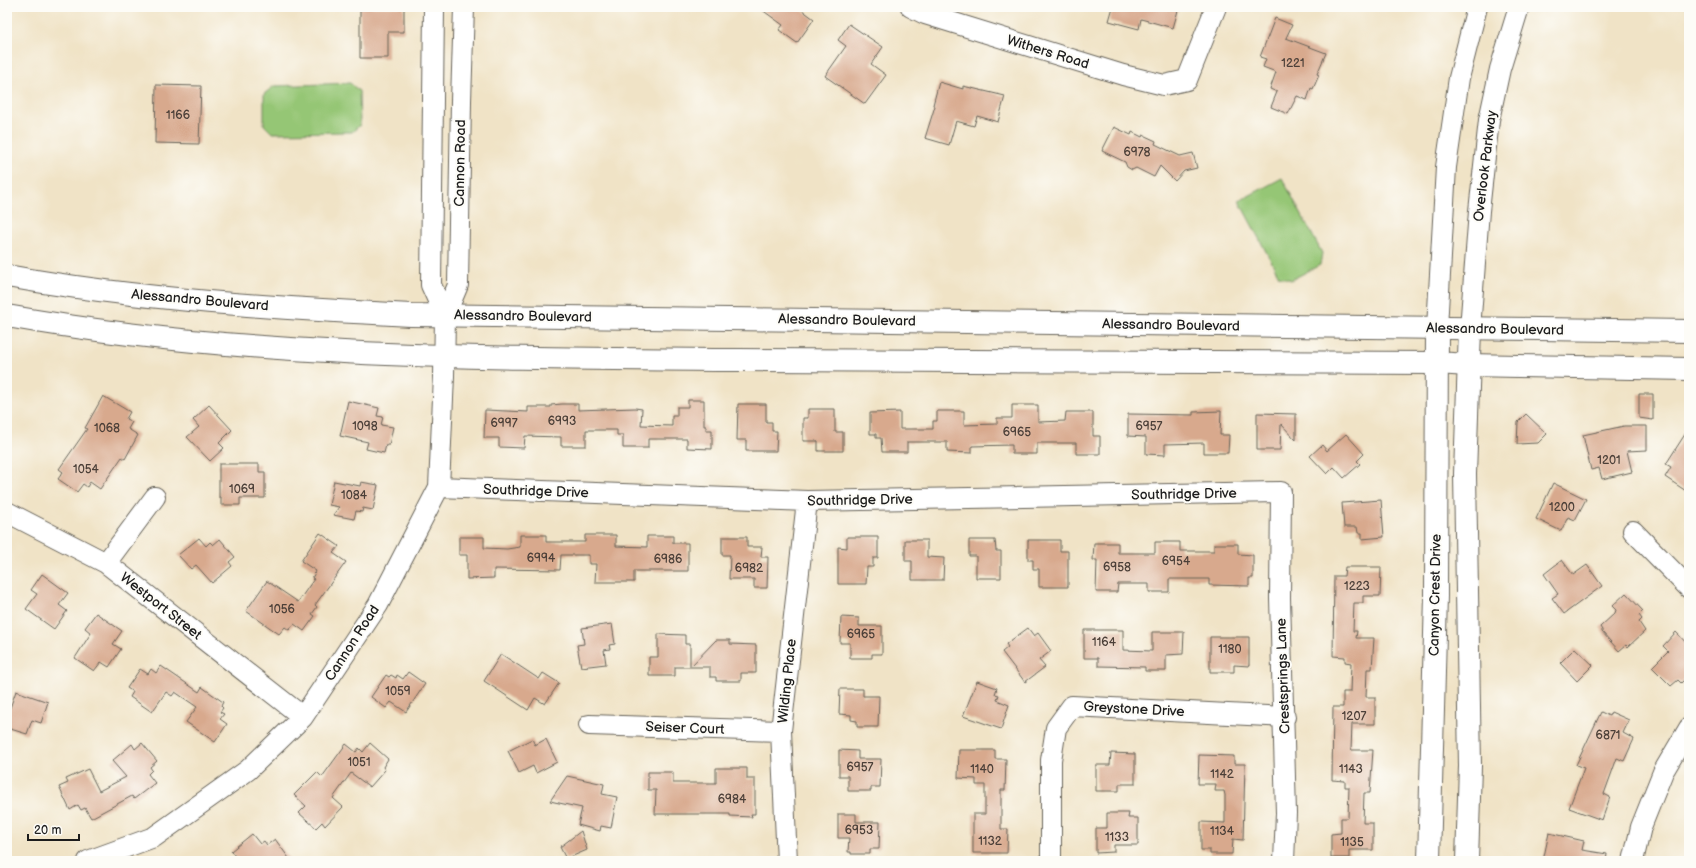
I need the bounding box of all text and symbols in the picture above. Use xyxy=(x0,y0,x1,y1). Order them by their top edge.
street label: Withers Road xyxy=(1005,31,1091,73)
house number: 1221 xyxy=(1281,56,1305,71)
house number: 1166 xyxy=(166,108,190,123)
street label: Overlook Parkway xyxy=(1470,109,1500,223)
street label: Cannon Road xyxy=(451,119,469,207)
house number: 6978 xyxy=(1123,145,1151,160)
street label: Alessandro Boulevard xyxy=(131,286,269,314)
street label: Alessandro Boulevard xyxy=(454,306,592,326)
street label: Alessandro Boulevard xyxy=(778,310,916,330)
street label: Alessandro Boulevard xyxy=(1102,315,1240,335)
street label: Alessandro Boulevard xyxy=(1426,319,1564,339)
house number: 6993 xyxy=(548,414,576,429)
house number: 6997 xyxy=(490,416,518,431)
house number: 1098 xyxy=(352,419,378,434)
house number: 6957 xyxy=(1135,419,1163,434)
house number: 1068 xyxy=(94,421,120,436)
house number: 6965 xyxy=(1003,425,1031,440)
house number: 1201 xyxy=(1597,453,1621,468)
house number: 1054 xyxy=(73,462,100,477)
street label: Southridge Drive xyxy=(483,481,589,501)
house number: 1069 xyxy=(229,482,255,497)
street label: Southridge Drive xyxy=(1131,485,1237,503)
house number: 1084 xyxy=(341,488,368,503)
street label: Southridge Drive xyxy=(807,491,913,509)
house number: 1200 xyxy=(1549,500,1575,515)
street label: Canyon Crest Drive xyxy=(1425,534,1445,656)
house number: 6994 xyxy=(527,551,556,566)
house number: 6986 xyxy=(654,552,682,567)
house number: 6954 xyxy=(1162,554,1191,569)
house number: 6958 xyxy=(1103,560,1131,575)
house number: 6982 xyxy=(735,561,763,576)
street label: Westport Street xyxy=(117,569,206,644)
house number: 1223 xyxy=(1344,579,1370,594)
house number: 1056 xyxy=(269,602,295,617)
street label: Cannon Road xyxy=(321,602,383,684)
street label: Crestsprings Lane xyxy=(1272,618,1294,734)
house number: 6965 xyxy=(847,627,875,642)
house number: 1164 xyxy=(1092,635,1117,650)
street label: Wilding Place xyxy=(774,638,800,724)
house number: 1180 xyxy=(1218,642,1242,657)
house number: 1059 xyxy=(385,684,411,699)
street label: Greystone Drive xyxy=(1083,698,1185,720)
house number: 1207 xyxy=(1342,709,1366,724)
street label: Seiser Court xyxy=(645,718,726,738)
house number: 6871 xyxy=(1596,728,1620,743)
house number: 1051 xyxy=(347,755,371,770)
house number: 6957 xyxy=(846,760,874,775)
house number: 1140 xyxy=(970,762,994,777)
house number: 1143 xyxy=(1339,762,1363,777)
house number: 1142 xyxy=(1210,767,1234,782)
house number: 6984 xyxy=(718,792,747,807)
scale bar xyxy=(28,816,79,842)
text: 20 m xyxy=(34,823,61,838)
house number: 6953 xyxy=(845,823,873,838)
house number: 1134 xyxy=(1210,824,1235,839)
house number: 1133 xyxy=(1105,830,1129,845)
house number: 1132 xyxy=(978,834,1002,849)
house number: 1135 xyxy=(1340,835,1364,850)

